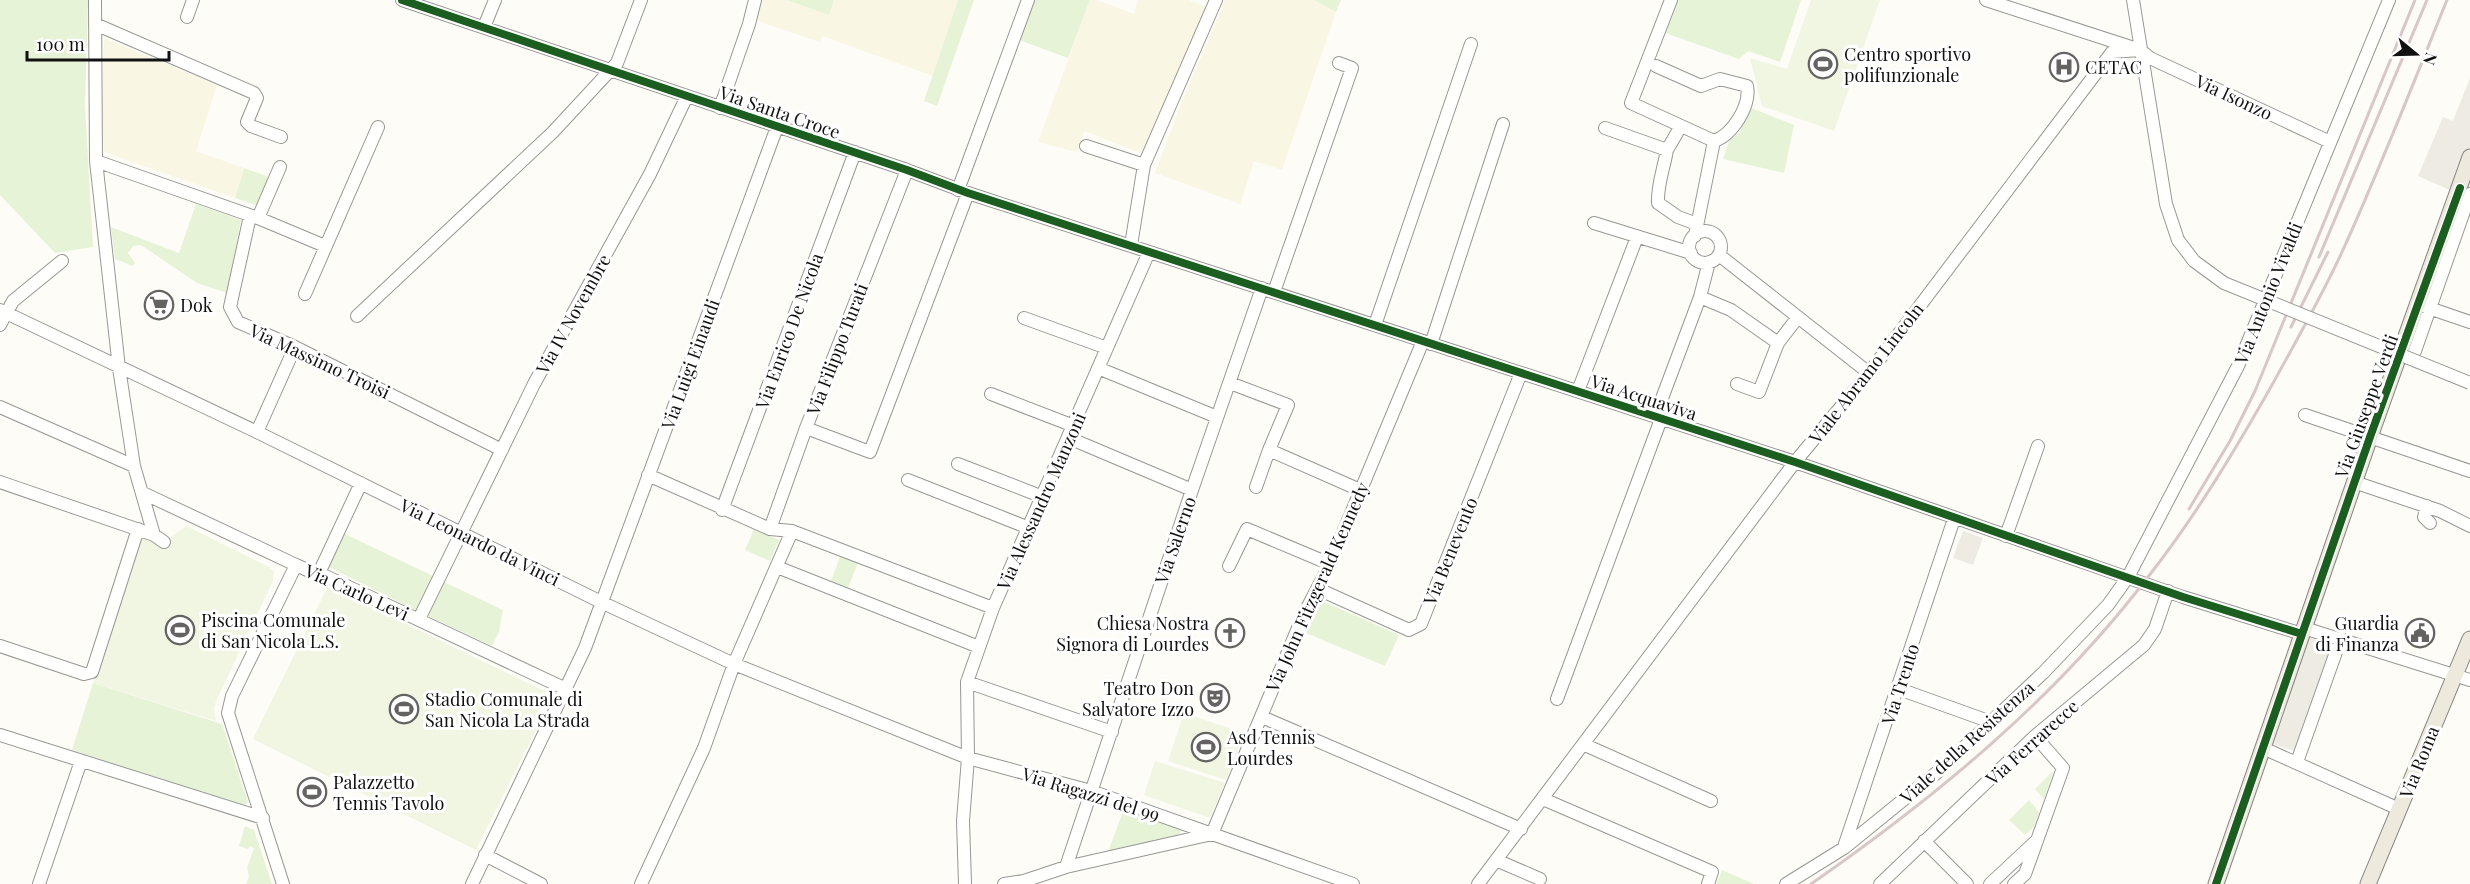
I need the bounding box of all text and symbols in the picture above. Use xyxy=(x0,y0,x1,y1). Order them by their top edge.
scale bar xyxy=(27,24,170,62)
north arrow xyxy=(2386,24,2446,84)
text: 100 m xyxy=(36,32,85,56)
place label: Centro sportivo polifunzionale xyxy=(1844,42,1971,87)
sports icon: Centro sportivo polifunzionale xyxy=(1807,48,1839,80)
text: N xyxy=(2419,50,2442,68)
hospital icon: CETAC xyxy=(2048,51,2080,83)
place label: CETAC xyxy=(2085,55,2142,79)
street label: Via Isonzo xyxy=(2191,68,2277,125)
street label: Via Santa Croce xyxy=(716,80,844,144)
street label: Via Antonio Vivaldi xyxy=(2228,218,2307,369)
street label: Via IV Novembre xyxy=(530,250,616,379)
street label: Via Enrico De Nicola xyxy=(749,250,828,413)
street label: Via Filippo Turati xyxy=(801,280,873,419)
supermarket icon: Dok xyxy=(143,289,175,321)
place label: Dok xyxy=(180,293,213,317)
street label: Via Luigi Einaudi xyxy=(655,295,725,433)
street label: Viale Abramo Lincoln xyxy=(1803,297,1929,449)
street label: Via Massimo Troisi xyxy=(245,317,394,404)
street label: Via Giuseppe Verdi xyxy=(2328,331,2403,482)
street label: Via Acquaviva xyxy=(1587,368,1700,425)
street label: Via Alessandro Manzoni xyxy=(991,408,1091,595)
street label: Via John Fitzgerald Kennedy xyxy=(1259,478,1374,697)
street label: Via Leonardo da Vinci xyxy=(395,492,564,591)
street label: Via Salerno xyxy=(1149,493,1201,588)
street label: Via Benevento xyxy=(1417,493,1483,609)
street label: Via Carlo Levi xyxy=(300,558,413,626)
place label: Piscina Comunale di San Nicola L.S. xyxy=(201,608,345,653)
place label: Chiesa Nostra Signora di Lourdes xyxy=(1056,611,1209,656)
place label: Guardia di Finanza xyxy=(2315,611,2399,656)
sports icon: Piscina Comunale di San Nicola L.S. xyxy=(164,614,196,646)
church icon: Chiesa Nostra Signora di Lourdes xyxy=(1214,617,1246,649)
public building icon: Guardia di Finanza xyxy=(2404,617,2436,649)
street label: Via Trento xyxy=(1875,640,1924,729)
street label: Viale della Resistenza xyxy=(1894,675,2039,809)
place label: Teatro Don Salvatore Izzo xyxy=(1082,676,1194,721)
theatre icon: Teatro Don Salvatore Izzo xyxy=(1199,682,1231,714)
place label: Stadio Comunale di San Nicola La Strada xyxy=(425,687,590,732)
sports icon: Stadio Comunale di San Nicola La Strada xyxy=(388,693,420,725)
street label: Via Ferrarecce xyxy=(1980,694,2083,791)
street label: Via Roma xyxy=(2393,722,2444,803)
place label: Asd Tennis Lourdes xyxy=(1226,725,1315,770)
sports icon: Asd Tennis Lourdes xyxy=(1190,731,1222,763)
street label: Via Ragazzi del 99 xyxy=(1018,761,1163,826)
place label: Palazzetto Tennis Tavolo xyxy=(333,770,444,815)
sports icon: Palazzetto Tennis Tavolo xyxy=(296,776,328,808)

